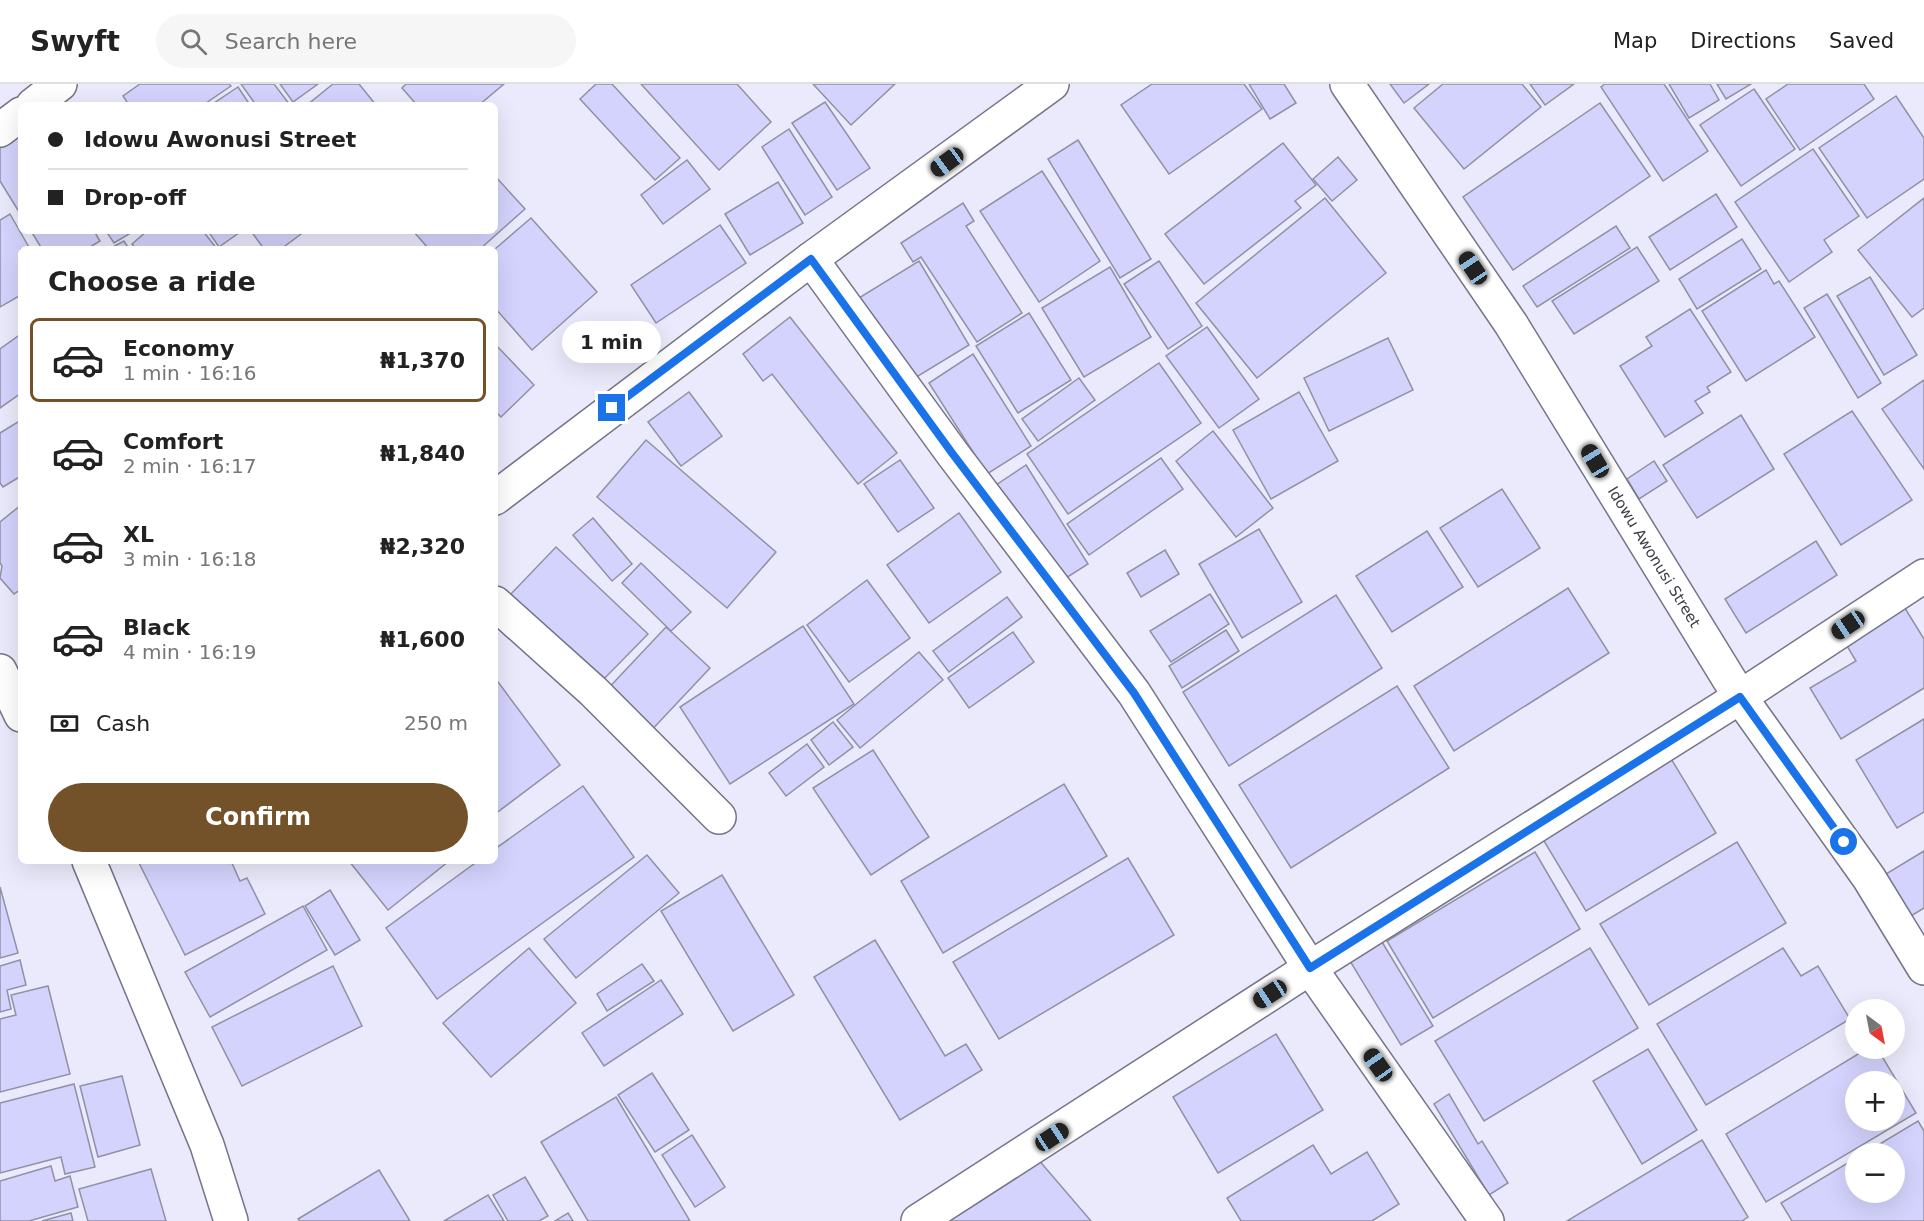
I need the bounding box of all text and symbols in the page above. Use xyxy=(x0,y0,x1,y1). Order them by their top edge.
search box xyxy=(156,14,576,68)
text: Swyft xyxy=(30,25,120,58)
icon: search xyxy=(177,25,210,58)
text: Search here xyxy=(225,29,357,54)
text: Map xyxy=(1613,29,1657,53)
text: Directions xyxy=(1690,29,1796,53)
text: Saved xyxy=(1829,29,1894,53)
text: Idowu Awonusi Street xyxy=(84,127,356,152)
car xyxy=(927,144,967,180)
text: Drop-off xyxy=(84,185,186,210)
car xyxy=(1455,248,1491,288)
text: Choose a ride xyxy=(48,266,256,297)
callout: 1 min xyxy=(562,321,662,363)
text: 1 min xyxy=(580,330,643,354)
icon: car xyxy=(51,333,105,387)
text: Economy xyxy=(123,336,234,361)
text: ₦1,370 xyxy=(380,348,465,373)
text: 1 min · 16:16 xyxy=(123,361,257,385)
route end xyxy=(598,394,625,421)
icon: car xyxy=(51,426,105,480)
text: Comfort xyxy=(123,429,223,454)
text: ₦1,840 xyxy=(380,441,465,466)
car xyxy=(1578,441,1612,481)
text: 2 min · 16:17 xyxy=(123,454,257,478)
street label: Idowu Awonusi Street xyxy=(1604,483,1704,631)
icon: car xyxy=(51,519,105,573)
text: XL xyxy=(123,522,154,547)
text: ₦2,320 xyxy=(380,534,465,559)
text: 3 min · 16:18 xyxy=(123,547,257,571)
car xyxy=(1828,607,1868,643)
icon: car xyxy=(51,612,105,666)
text: Black xyxy=(123,615,190,640)
text: ₦1,600 xyxy=(380,627,465,652)
text: 4 min · 16:19 xyxy=(123,640,257,664)
icon: cash xyxy=(48,707,81,740)
text: Cash xyxy=(96,711,150,736)
text: 250 m xyxy=(404,711,468,735)
button: Confirm xyxy=(48,783,468,852)
route start xyxy=(1830,828,1857,855)
car xyxy=(1250,977,1290,1011)
north arrow xyxy=(1845,999,1905,1059)
map controls xyxy=(1845,999,1905,1203)
car xyxy=(1360,1045,1396,1085)
button: + xyxy=(1845,1071,1905,1131)
car xyxy=(1032,1120,1072,1154)
button: − xyxy=(1845,1143,1905,1203)

